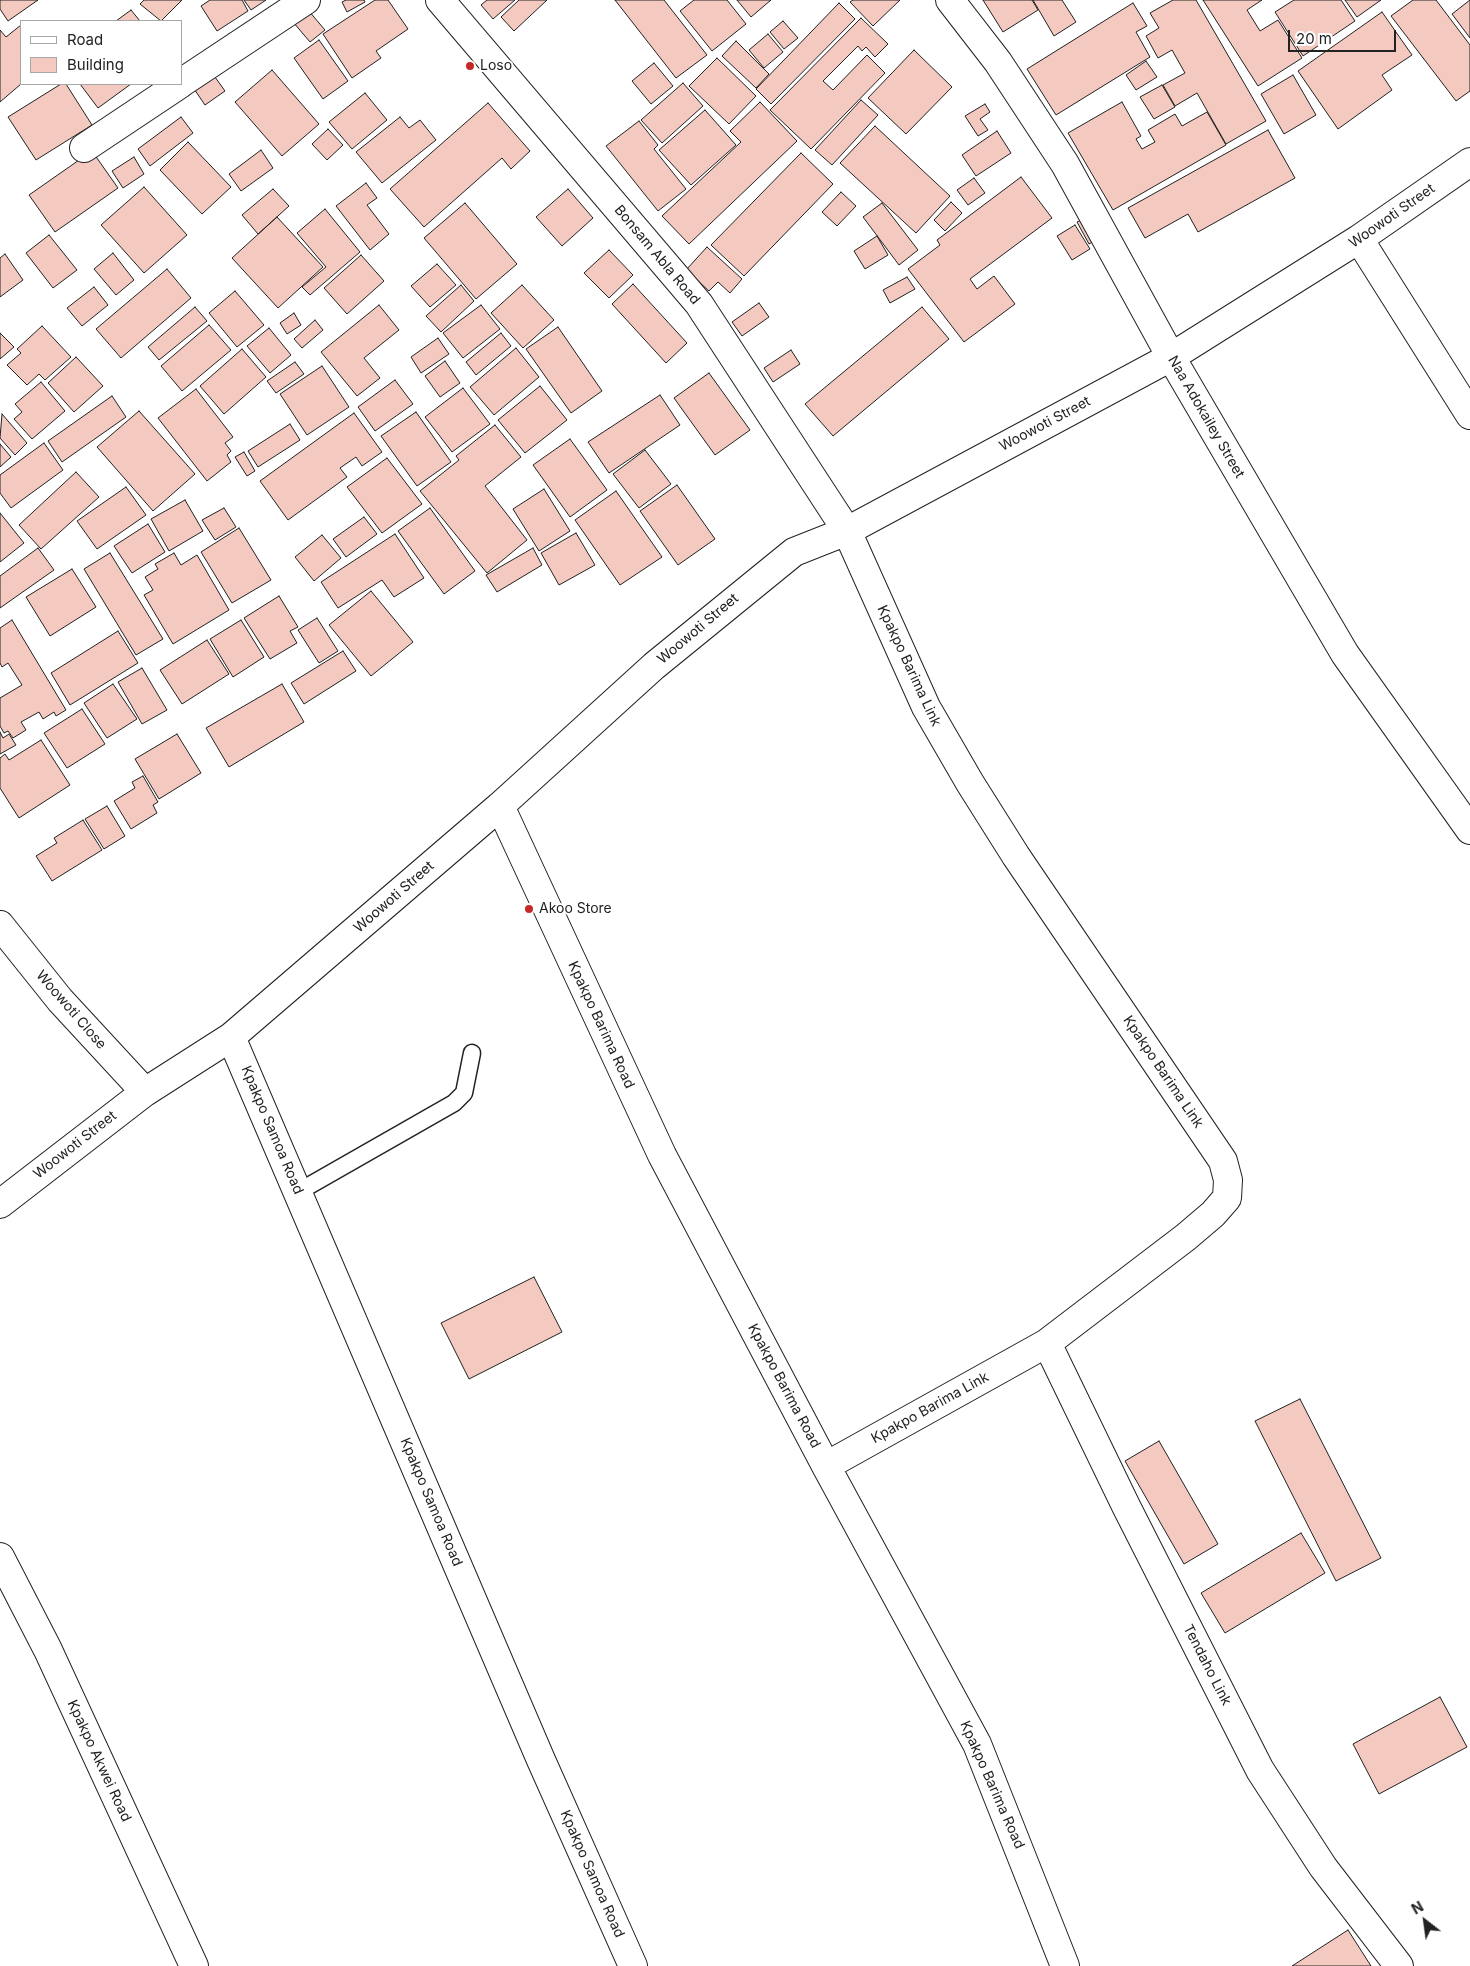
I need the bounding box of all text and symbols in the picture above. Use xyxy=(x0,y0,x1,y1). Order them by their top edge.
legend xyxy=(20,20,182,85)
scale bar xyxy=(1290,20,1398,52)
text: 20 m xyxy=(1296,29,1332,48)
text: Road xyxy=(67,30,103,49)
text: Building xyxy=(67,55,124,74)
place label: Loso xyxy=(480,58,512,74)
marker: Loso xyxy=(464,60,476,72)
street label: Woowoti Street xyxy=(1346,180,1438,252)
street label: Bonsam Abla Road xyxy=(611,202,703,308)
street label: Naa Adokailey Street xyxy=(1164,353,1248,481)
street label: Woowoti Street xyxy=(997,393,1093,455)
street label: Woowoti Street xyxy=(654,590,742,668)
street label: Kpakpo Barima Link xyxy=(874,603,944,729)
street label: Woowoti Street xyxy=(351,858,437,936)
place label: Akoo Store xyxy=(539,901,612,917)
marker: Akoo Store xyxy=(523,903,535,915)
street label: Kpakpo Barima Road xyxy=(564,959,638,1091)
street label: Woowoti Close xyxy=(32,967,110,1053)
street label: Kpakpo Barima Link xyxy=(1119,1013,1207,1131)
street label: Kpakpo Samoa Road xyxy=(237,1063,307,1197)
street label: Woowoti Street xyxy=(30,1107,120,1183)
street label: Kpakpo Barima Road xyxy=(744,1321,824,1451)
street label: Kpakpo Barima Link xyxy=(868,1369,992,1447)
street label: Kpakpo Samoa Road xyxy=(396,1435,466,1569)
street label: Tendaho Link xyxy=(1179,1622,1235,1708)
street label: Kpakpo Akwei Road xyxy=(63,1697,135,1825)
street label: Kpakpo Barima Road xyxy=(956,1718,1028,1852)
street label: Kpakpo Samoa Road xyxy=(556,1808,628,1940)
north arrow xyxy=(1400,1896,1450,1946)
text: N xyxy=(1408,1898,1426,1918)

